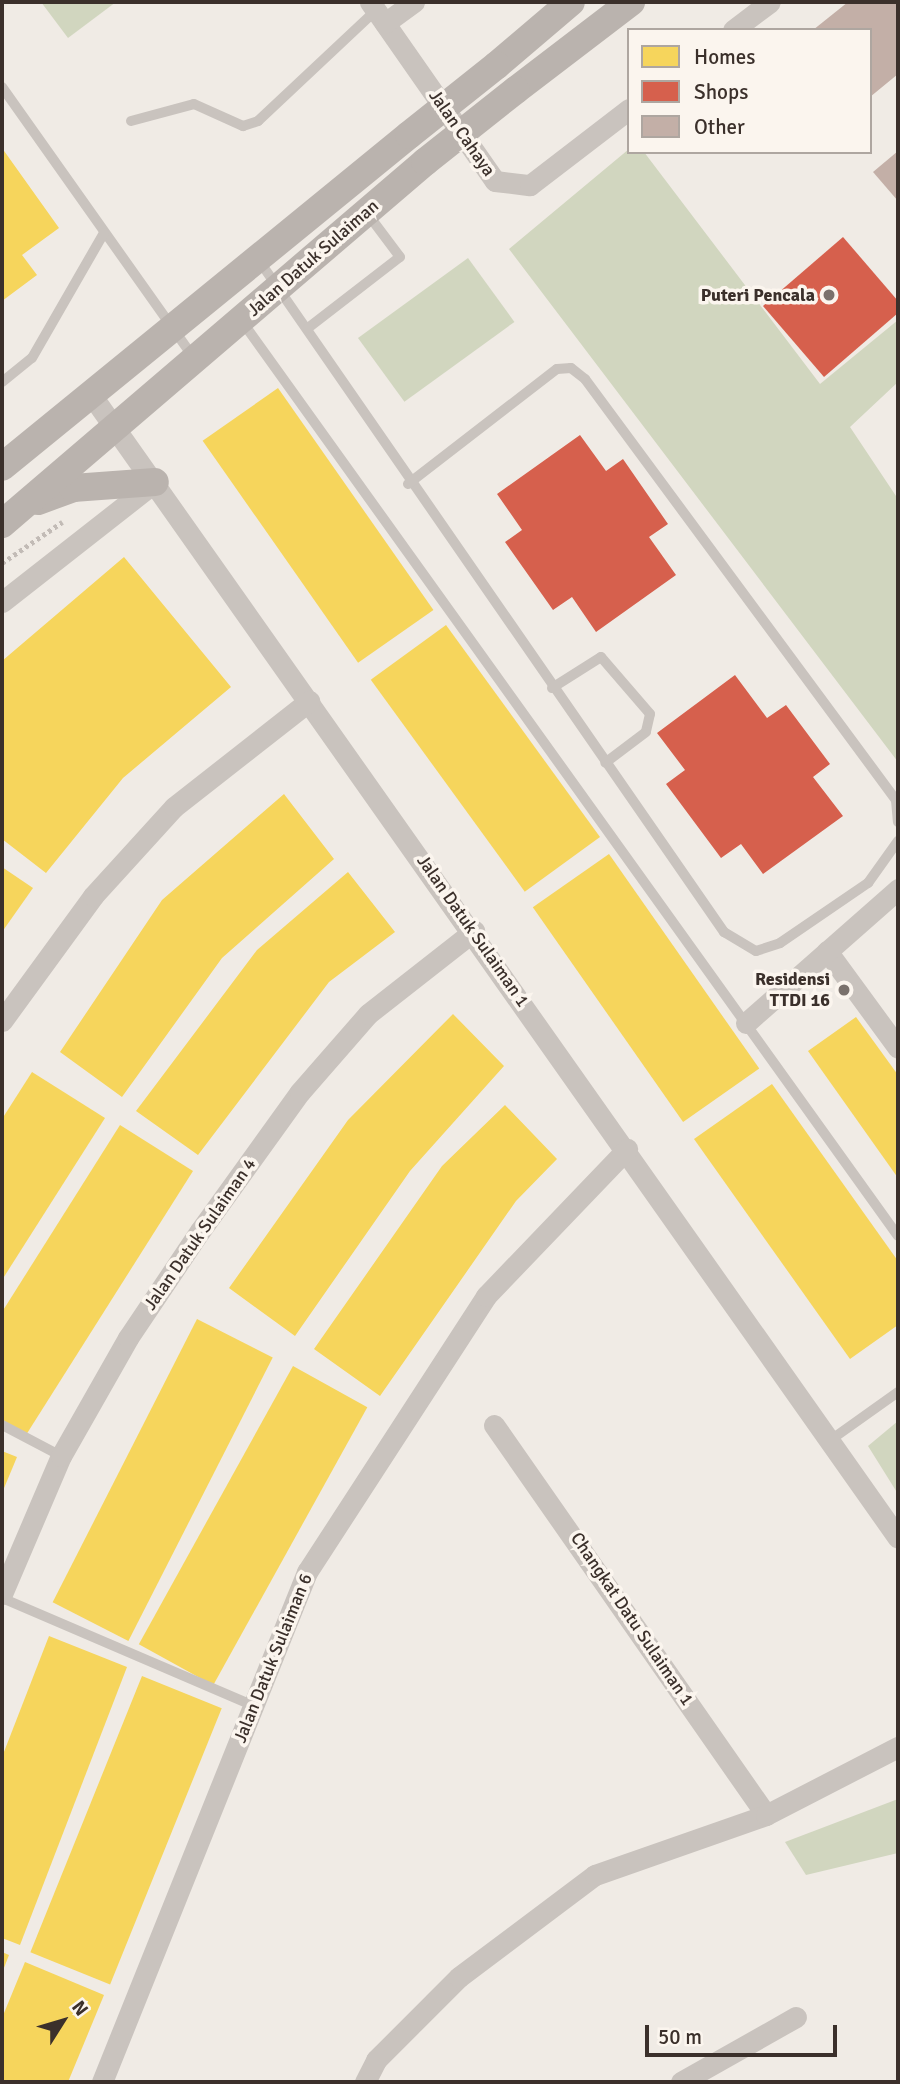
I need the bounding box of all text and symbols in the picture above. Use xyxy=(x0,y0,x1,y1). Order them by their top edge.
legend xyxy=(627,28,872,154)
text: Homes xyxy=(694,44,756,70)
text: Shops xyxy=(694,79,748,105)
street label: Jalan Cahaya xyxy=(424,86,500,180)
text: Other xyxy=(694,114,745,140)
street label: Jalan Datuk Sulaiman xyxy=(243,195,383,321)
place label: Puteri Pencala xyxy=(701,284,815,306)
marker: Puteri Pencala xyxy=(821,287,837,303)
street label: Jalan Datuk Sulaiman 1 xyxy=(412,851,534,1011)
place label: Residensi TTDI 16 xyxy=(755,969,830,1012)
marker: Residensi TTDI 16 xyxy=(836,982,852,998)
street label: Jalan Datuk Sulaiman 4 xyxy=(139,1154,261,1314)
street label: Changkat Datu Sulaiman 1 xyxy=(566,1528,698,1710)
street label: Jalan Datuk Sulaiman 6 xyxy=(229,1570,317,1746)
north arrow xyxy=(28,1986,98,2056)
text: N xyxy=(66,1996,93,2021)
scale bar xyxy=(648,2010,841,2054)
text: 50 m xyxy=(658,2024,702,2050)

